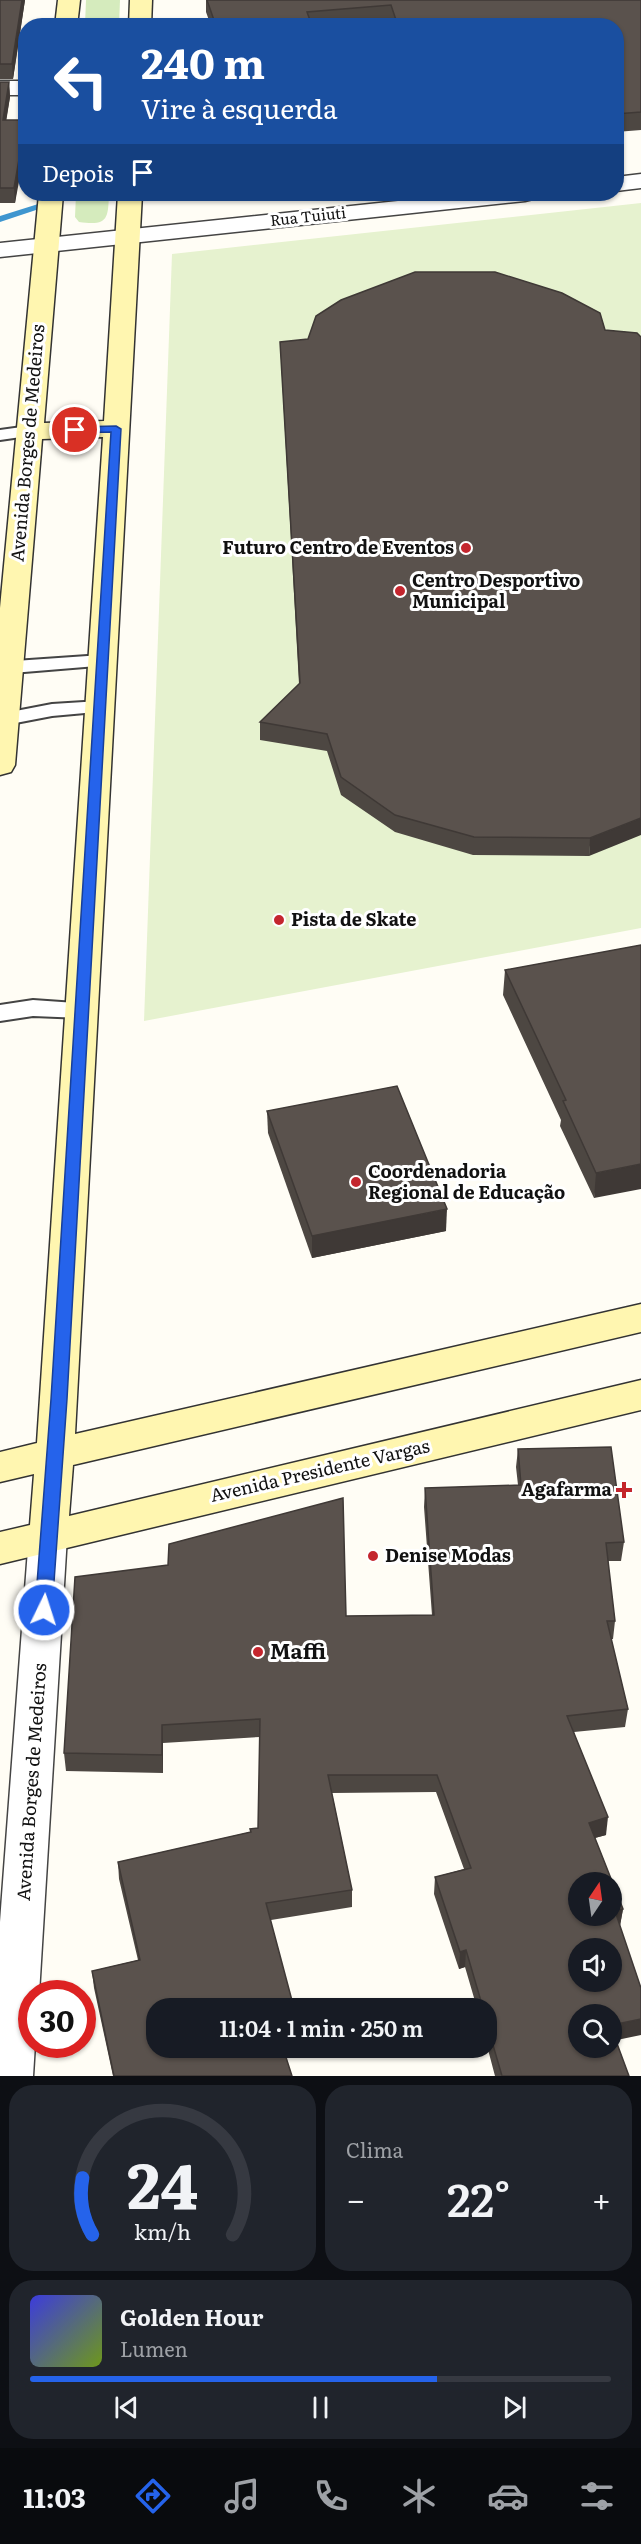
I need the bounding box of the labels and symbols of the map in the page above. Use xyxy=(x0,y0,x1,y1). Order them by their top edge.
street label: Rua Tuiuti xyxy=(269,200,347,231)
street label: Avenida Borges de Medeiros xyxy=(3,323,50,563)
pin xyxy=(49,404,100,455)
place label: Futuro Centro de Eventos xyxy=(222,533,454,560)
marker: Futuro Centro de Eventos xyxy=(459,541,473,555)
place label: Centro Desportivo Municipal xyxy=(412,566,580,614)
marker: Centro Desportivo Municipal xyxy=(393,584,407,598)
place label: Pista de Skate xyxy=(291,905,416,932)
marker: Pista de Skate xyxy=(272,913,286,927)
place label: Coordenadoria Regional de Educação xyxy=(368,1157,565,1205)
marker: Coordenadoria Regional de Educação xyxy=(349,1175,363,1189)
street label: Avenida Presidente Vargas xyxy=(207,1431,432,1508)
place label: Agafarma xyxy=(521,1475,613,1502)
marker: Agafarma xyxy=(617,1483,631,1497)
place label: Denise Modas xyxy=(385,1541,511,1568)
marker: Denise Modas xyxy=(366,1549,380,1563)
position arrow xyxy=(12,1578,76,1642)
place label: Maffi xyxy=(270,1634,326,1665)
marker: Maffi xyxy=(251,1645,265,1659)
street label: Avenida Borges de Medeiros xyxy=(9,1662,52,1902)
north arrow xyxy=(568,1872,622,1926)
speed limit sign: 30 xyxy=(18,1980,96,2058)

